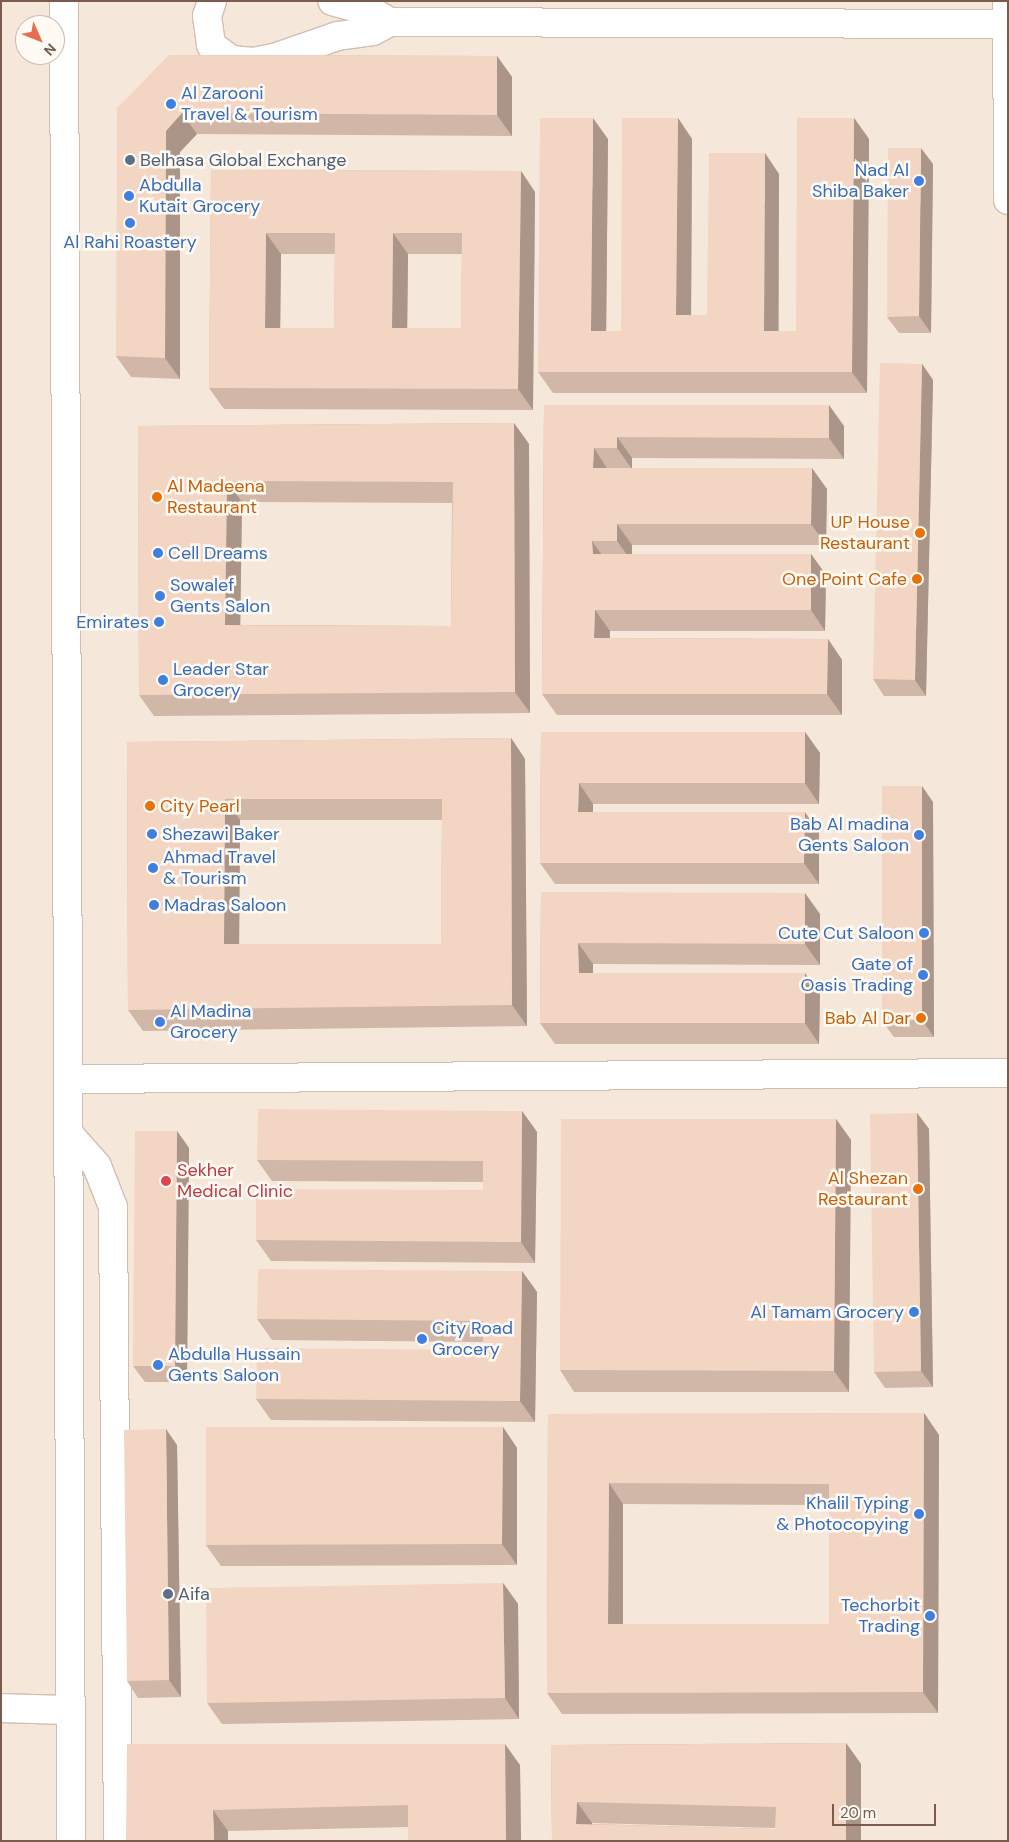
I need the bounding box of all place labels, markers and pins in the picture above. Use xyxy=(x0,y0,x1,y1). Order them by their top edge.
place label: Al Zarooni Travel & Tourism xyxy=(181,83,318,126)
marker: Al Zarooni Travel & Tourism xyxy=(165,98,177,110)
place label: Belhasa Global Exchange xyxy=(140,149,346,171)
marker: Belhasa Global Exchange xyxy=(124,154,136,166)
place label: Nad Al Shiba Baker xyxy=(812,160,909,202)
place label: Abdulla Kutait Grocery xyxy=(139,175,260,218)
marker: Nad Al Shiba Baker xyxy=(913,175,925,187)
marker: Abdulla Kutait Grocery xyxy=(123,190,135,202)
marker: Al Rahi Roastery xyxy=(124,217,136,229)
place label: Al Rahi Roastery xyxy=(63,231,197,253)
place label: Al Madeena Restaurant xyxy=(167,476,265,518)
marker: Al Madeena Restaurant xyxy=(151,491,163,503)
place label: UP House Restaurant xyxy=(820,512,910,554)
marker: UP House Restaurant xyxy=(914,527,926,539)
place label: Cell Dreams xyxy=(168,542,268,564)
marker: Cell Dreams xyxy=(152,547,164,559)
place label: One Point Cafe xyxy=(782,568,907,590)
marker: One Point Cafe xyxy=(911,573,923,585)
place label: Sowalef Gents Salon xyxy=(170,575,270,618)
marker: Sowalef Gents Salon xyxy=(154,590,166,602)
place label: Emirates xyxy=(76,611,149,633)
marker: Emirates xyxy=(153,616,165,628)
place label: Leader Star Grocery xyxy=(173,659,269,702)
marker: Leader Star Grocery xyxy=(157,674,169,686)
place label: City Pearl xyxy=(160,795,240,817)
marker: City Pearl xyxy=(144,800,156,812)
place label: Bab Al madina Gents Saloon xyxy=(790,814,909,856)
place label: Shezawi Baker xyxy=(162,823,280,845)
marker: Shezawi Baker xyxy=(146,828,158,840)
marker: Bab Al madina Gents Saloon xyxy=(913,829,925,841)
place label: Ahmad Travel & Tourism xyxy=(163,847,276,890)
marker: Ahmad Travel & Tourism xyxy=(147,862,159,874)
place label: Madras Saloon xyxy=(164,894,286,916)
marker: Madras Saloon xyxy=(148,899,160,911)
place label: Cute Cut Saloon xyxy=(778,922,914,944)
marker: Cute Cut Saloon xyxy=(918,927,930,939)
place label: Gate of Oasis Trading xyxy=(801,954,913,996)
marker: Gate of Oasis Trading xyxy=(917,969,929,981)
place label: Al Madina Grocery xyxy=(170,1001,251,1044)
place label: Bab Al Dar xyxy=(825,1007,911,1029)
marker: Bab Al Dar xyxy=(915,1012,927,1024)
marker: Al Madina Grocery xyxy=(154,1016,166,1028)
place label: Sekher Medical Clinic xyxy=(177,1160,293,1202)
place label: Al Shezan Restaurant xyxy=(818,1168,908,1210)
marker: Sekher Medical Clinic xyxy=(159,1174,173,1188)
marker: Al Shezan Restaurant xyxy=(912,1183,924,1195)
place label: Al Tamam Grocery xyxy=(750,1301,904,1323)
marker: Al Tamam Grocery xyxy=(908,1306,920,1318)
place label: City Road Grocery xyxy=(432,1318,513,1360)
marker: City Road Grocery xyxy=(416,1333,428,1345)
place label: Abdulla Hussain Gents Saloon xyxy=(168,1344,301,1386)
marker: Abdulla Hussain Gents Saloon xyxy=(152,1359,164,1371)
place label: Khalil Typing & Photocopying xyxy=(776,1493,909,1536)
marker: Khalil Typing & Photocopying xyxy=(913,1508,925,1520)
place label: Aifa xyxy=(178,1583,210,1605)
marker: Aifa xyxy=(162,1588,174,1600)
place label: Techorbit Trading xyxy=(841,1595,920,1638)
marker: Techorbit Trading xyxy=(924,1610,936,1622)

